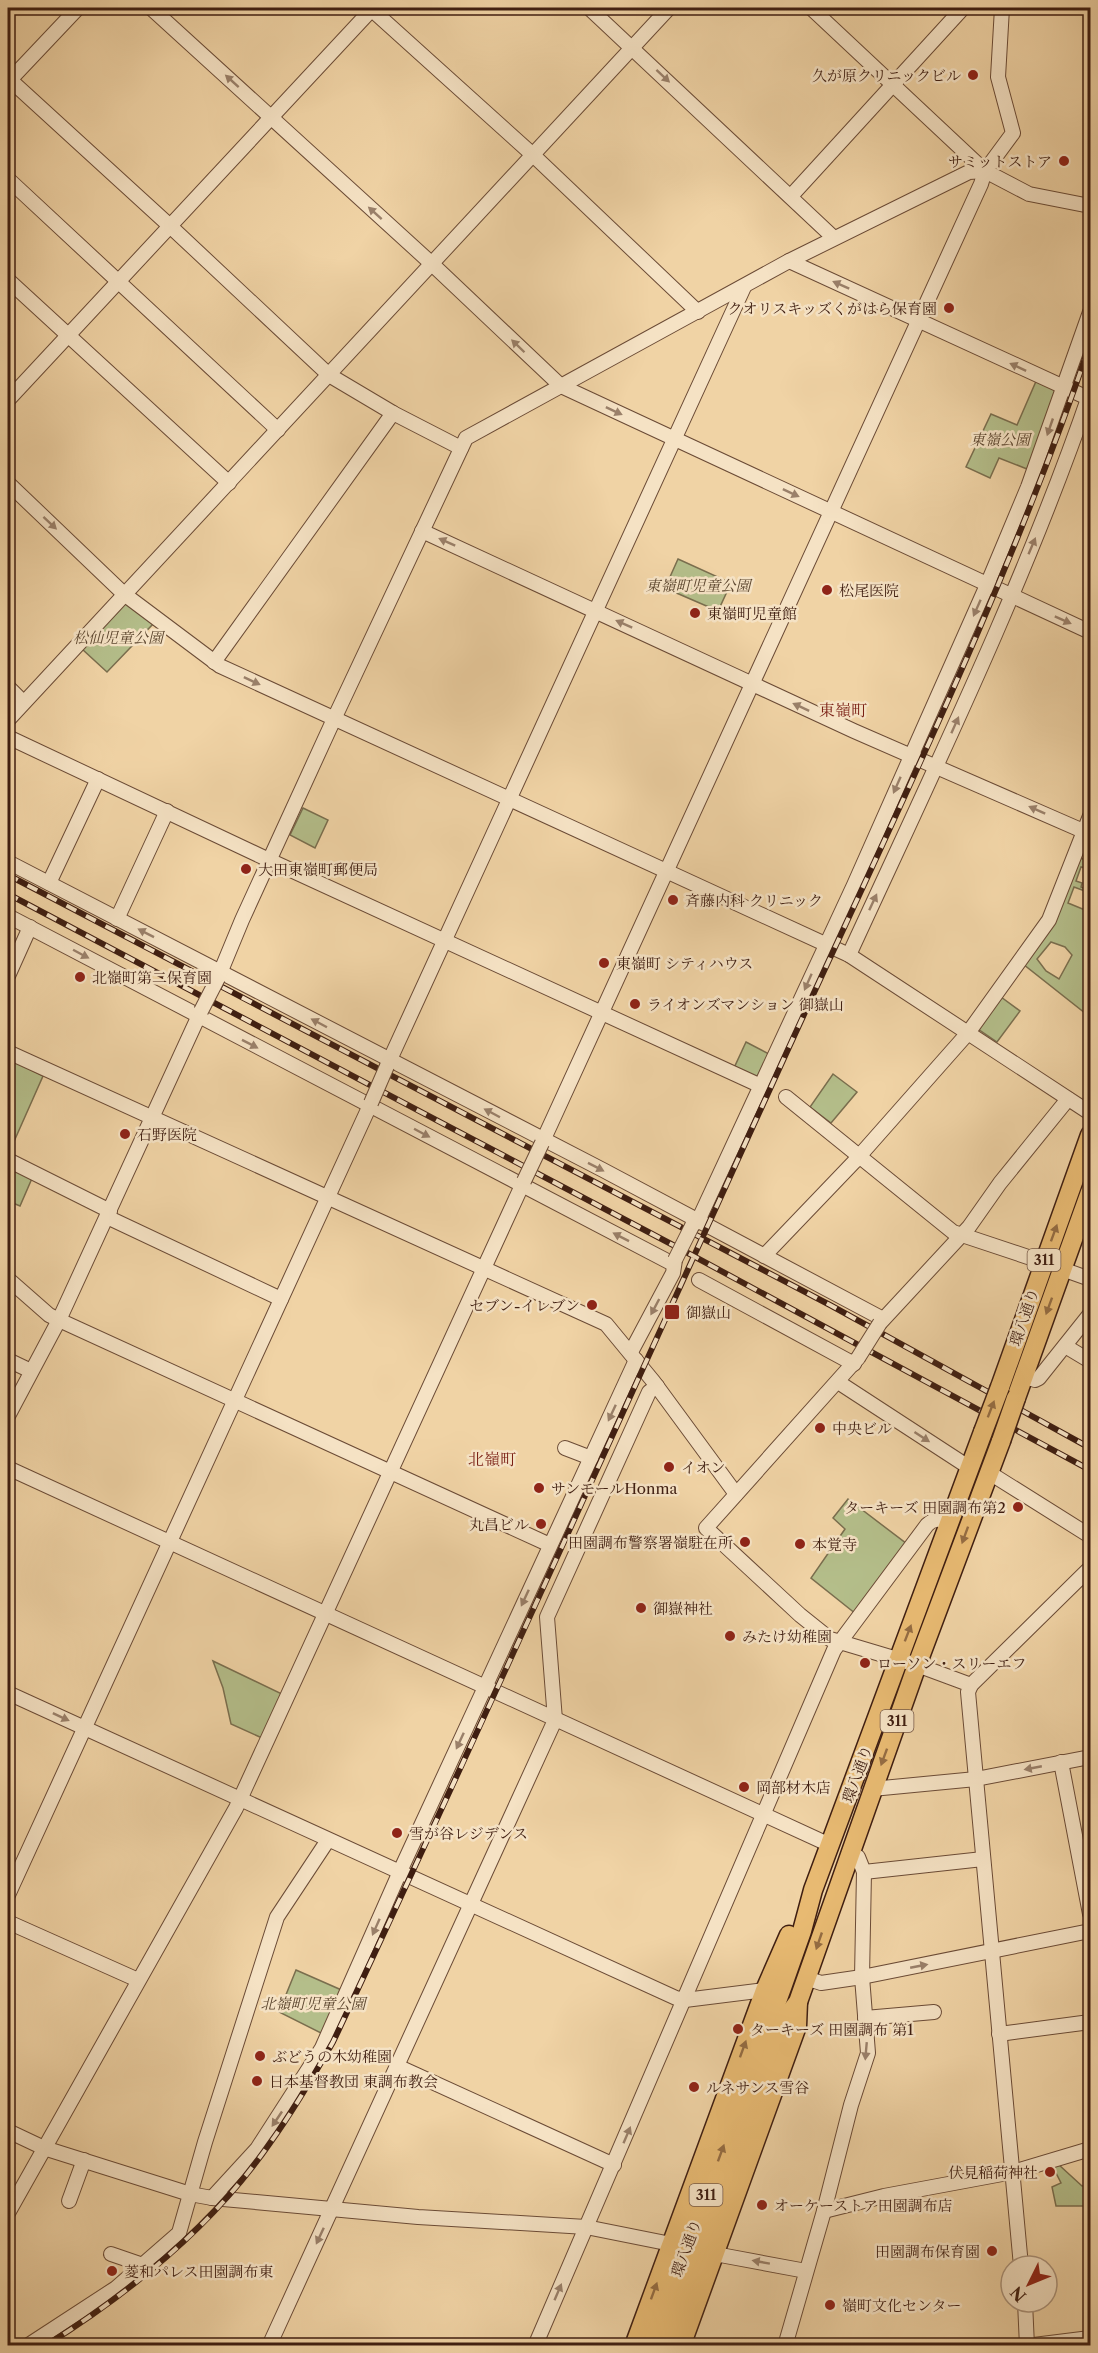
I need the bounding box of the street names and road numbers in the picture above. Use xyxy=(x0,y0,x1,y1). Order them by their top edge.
road number: 311 xyxy=(1028,1249,1060,1271)
street label: 環八通り xyxy=(1005,1286,1043,1348)
road number: 311 xyxy=(880,1710,914,1732)
street label: 環八通り xyxy=(838,1743,876,1805)
road number: 311 xyxy=(690,2184,722,2206)
street label: 環八通り xyxy=(667,2217,705,2279)

